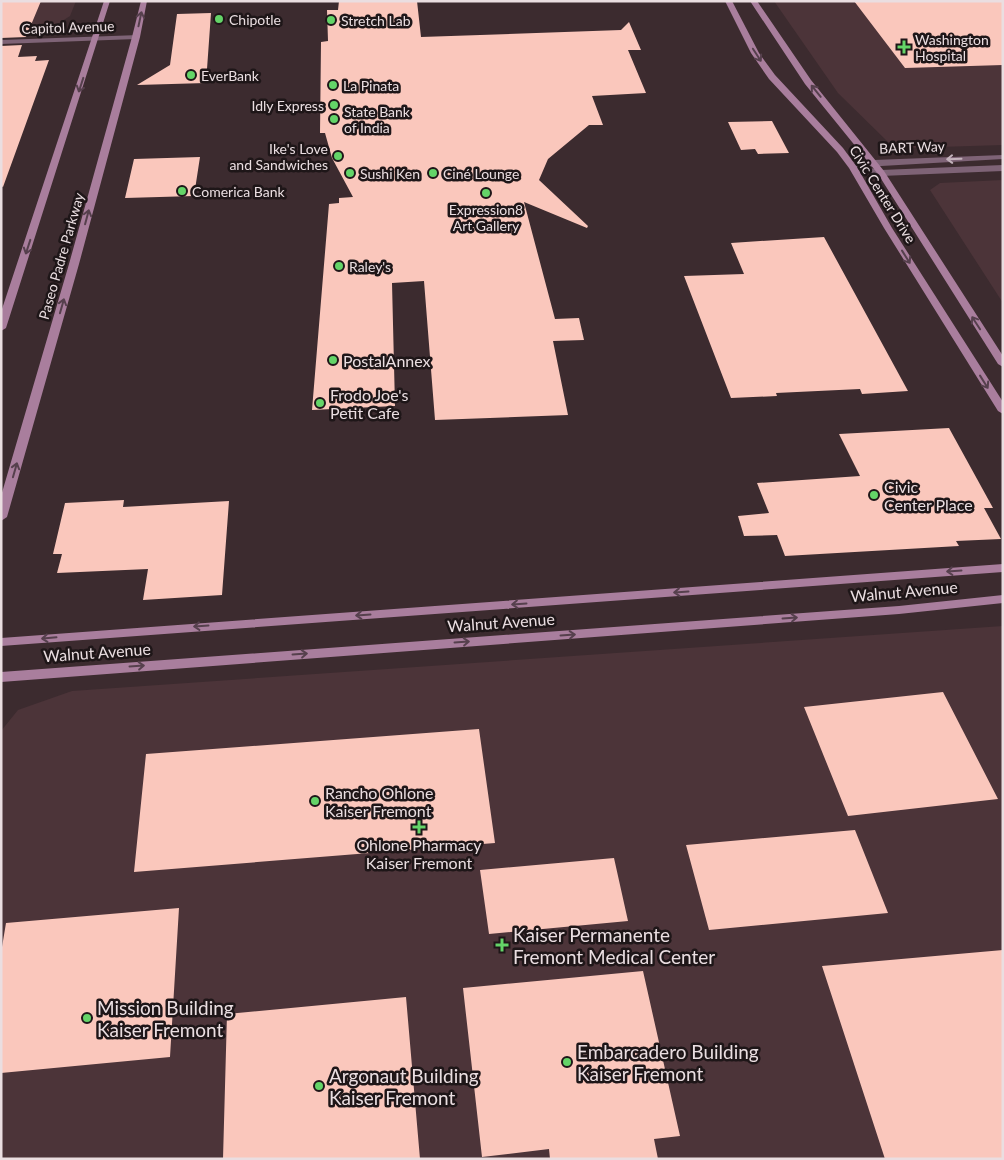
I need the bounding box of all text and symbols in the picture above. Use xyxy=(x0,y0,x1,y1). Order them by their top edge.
place label: Chipotle xyxy=(229,11,281,28)
one-way arrow xyxy=(136,12,145,28)
place label: Stretch Lab xyxy=(341,12,411,29)
marker: Chipotle xyxy=(213,13,225,25)
marker: Stretch Lab xyxy=(325,14,337,26)
street label: Capitol Avenue xyxy=(21,17,115,37)
place label: Washington Hospital xyxy=(915,31,989,64)
marker: Washington Hospital xyxy=(897,40,911,54)
one-way arrow xyxy=(752,48,762,62)
place label: EverBank xyxy=(201,67,260,84)
marker: EverBank xyxy=(185,69,197,81)
one-way arrow xyxy=(76,77,85,93)
place label: La Pinata xyxy=(343,77,399,94)
marker: La Pinata xyxy=(327,79,339,91)
one-way arrow xyxy=(810,85,821,98)
place label: Idly Express xyxy=(251,97,324,114)
marker: Idly Express xyxy=(328,99,340,111)
place label: State Bank of India xyxy=(344,103,411,136)
marker: State Bank of India xyxy=(328,113,340,125)
street label: BART Way xyxy=(879,137,946,157)
place label: Ike's Love and Sandwiches xyxy=(229,140,328,173)
street label: Civic Center Drive xyxy=(846,142,920,246)
marker: Ike's Love and Sandwiches xyxy=(332,150,344,162)
one-way arrow xyxy=(946,155,962,164)
place label: Sushi Ken xyxy=(360,165,420,182)
place label: Ciné Lounge xyxy=(443,165,519,182)
marker: Sushi Ken xyxy=(344,167,356,179)
marker: Ciné Lounge xyxy=(427,167,439,179)
place label: Comerica Bank xyxy=(192,183,285,200)
marker: Comerica Bank xyxy=(176,185,188,197)
marker: Expression8 Art Gallery xyxy=(480,187,492,199)
street label: Paseo Padre Parkway xyxy=(35,190,87,321)
place label: Expression8 Art Gallery xyxy=(449,201,523,234)
one-way arrow xyxy=(83,209,93,225)
one-way arrow xyxy=(23,239,32,255)
one-way arrow xyxy=(902,250,912,264)
place label: Raley's xyxy=(349,258,391,275)
marker: Raley's xyxy=(333,260,345,272)
one-way arrow xyxy=(58,299,68,315)
one-way arrow xyxy=(971,317,981,331)
place label: PostalAnnex xyxy=(343,351,431,370)
marker: PostalAnnex xyxy=(327,354,339,366)
one-way arrow xyxy=(980,374,990,388)
place label: Frodo Joe's Petit Cafe xyxy=(330,385,408,422)
marker: Frodo Joe's Petit Cafe xyxy=(314,397,326,409)
one-way arrow xyxy=(10,463,20,479)
place label: Civic Center Place xyxy=(884,477,973,514)
marker: Civic Center Place xyxy=(868,489,880,501)
one-way arrow xyxy=(946,567,962,576)
street label: Walnut Avenue xyxy=(850,577,958,605)
one-way arrow xyxy=(673,587,689,596)
one-way arrow xyxy=(511,599,527,608)
street label: Walnut Avenue xyxy=(447,609,555,635)
one-way arrow xyxy=(355,610,371,620)
one-way arrow xyxy=(781,613,797,623)
one-way arrow xyxy=(193,621,209,631)
one-way arrow xyxy=(560,630,576,639)
one-way arrow xyxy=(42,633,58,643)
one-way arrow xyxy=(453,638,469,647)
street label: Walnut Avenue xyxy=(43,639,151,665)
one-way arrow xyxy=(291,650,307,659)
one-way arrow xyxy=(129,662,145,671)
place label: Rancho Ohlone Kaiser Fremont xyxy=(325,783,433,820)
marker: Rancho Ohlone Kaiser Fremont xyxy=(309,795,321,807)
marker: Ohlone Pharmacy Kaiser Fremont xyxy=(413,821,425,833)
place label: Ohlone Pharmacy Kaiser Fremont xyxy=(356,835,482,872)
place label: Kaiser Permanente Fremont Medical Center xyxy=(513,923,715,968)
marker: Kaiser Permanente Fremont Medical Center xyxy=(495,938,509,952)
place label: Mission Building Kaiser Fremont xyxy=(97,996,234,1041)
marker: Mission Building Kaiser Fremont xyxy=(81,1012,93,1024)
place label: Embarcadero Building Kaiser Fremont xyxy=(577,1040,759,1085)
marker: Embarcadero Building Kaiser Fremont xyxy=(561,1056,573,1068)
place label: Argonaut Building Kaiser Fremont xyxy=(329,1064,479,1109)
marker: Argonaut Building Kaiser Fremont xyxy=(313,1080,325,1092)

